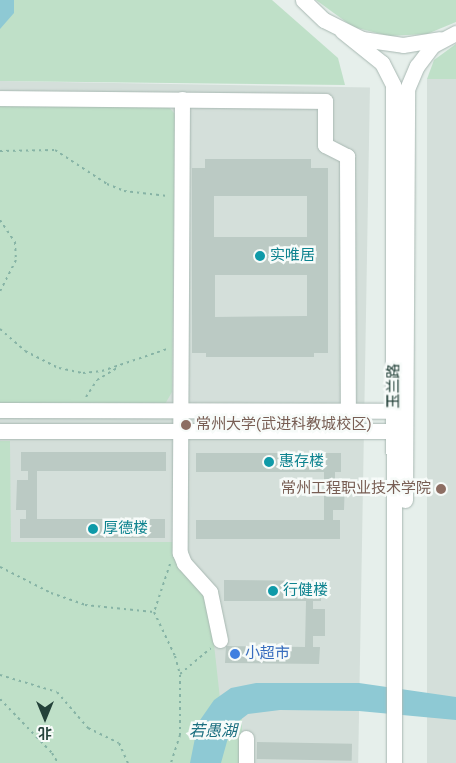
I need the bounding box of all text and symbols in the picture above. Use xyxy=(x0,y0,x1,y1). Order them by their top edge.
place label: 实唯居 xyxy=(270,247,315,265)
marker: 实唯居 xyxy=(254,250,266,262)
street label: 玉兰路 xyxy=(385,364,403,408)
place label: 常州大学(武进科教城校区) xyxy=(196,416,371,434)
marker: 常州大学(武进科教城校区) xyxy=(180,419,192,431)
place label: 惠存楼 xyxy=(279,453,324,471)
marker: 惠存楼 xyxy=(263,456,275,468)
place label: 常州工程职业技术学院 xyxy=(281,480,431,498)
marker: 常州工程职业技术学院 xyxy=(435,483,447,495)
place label: 厚德楼 xyxy=(103,520,148,538)
marker: 厚德楼 xyxy=(87,523,99,535)
place label: 行健楼 xyxy=(283,582,328,600)
marker: 行健楼 xyxy=(267,585,279,597)
place label: 小超市 xyxy=(245,645,290,663)
marker: 小超市 xyxy=(229,648,241,660)
north arrow xyxy=(20,693,70,743)
water label: 若愚湖 xyxy=(189,721,237,741)
text: 北 xyxy=(38,725,52,741)

